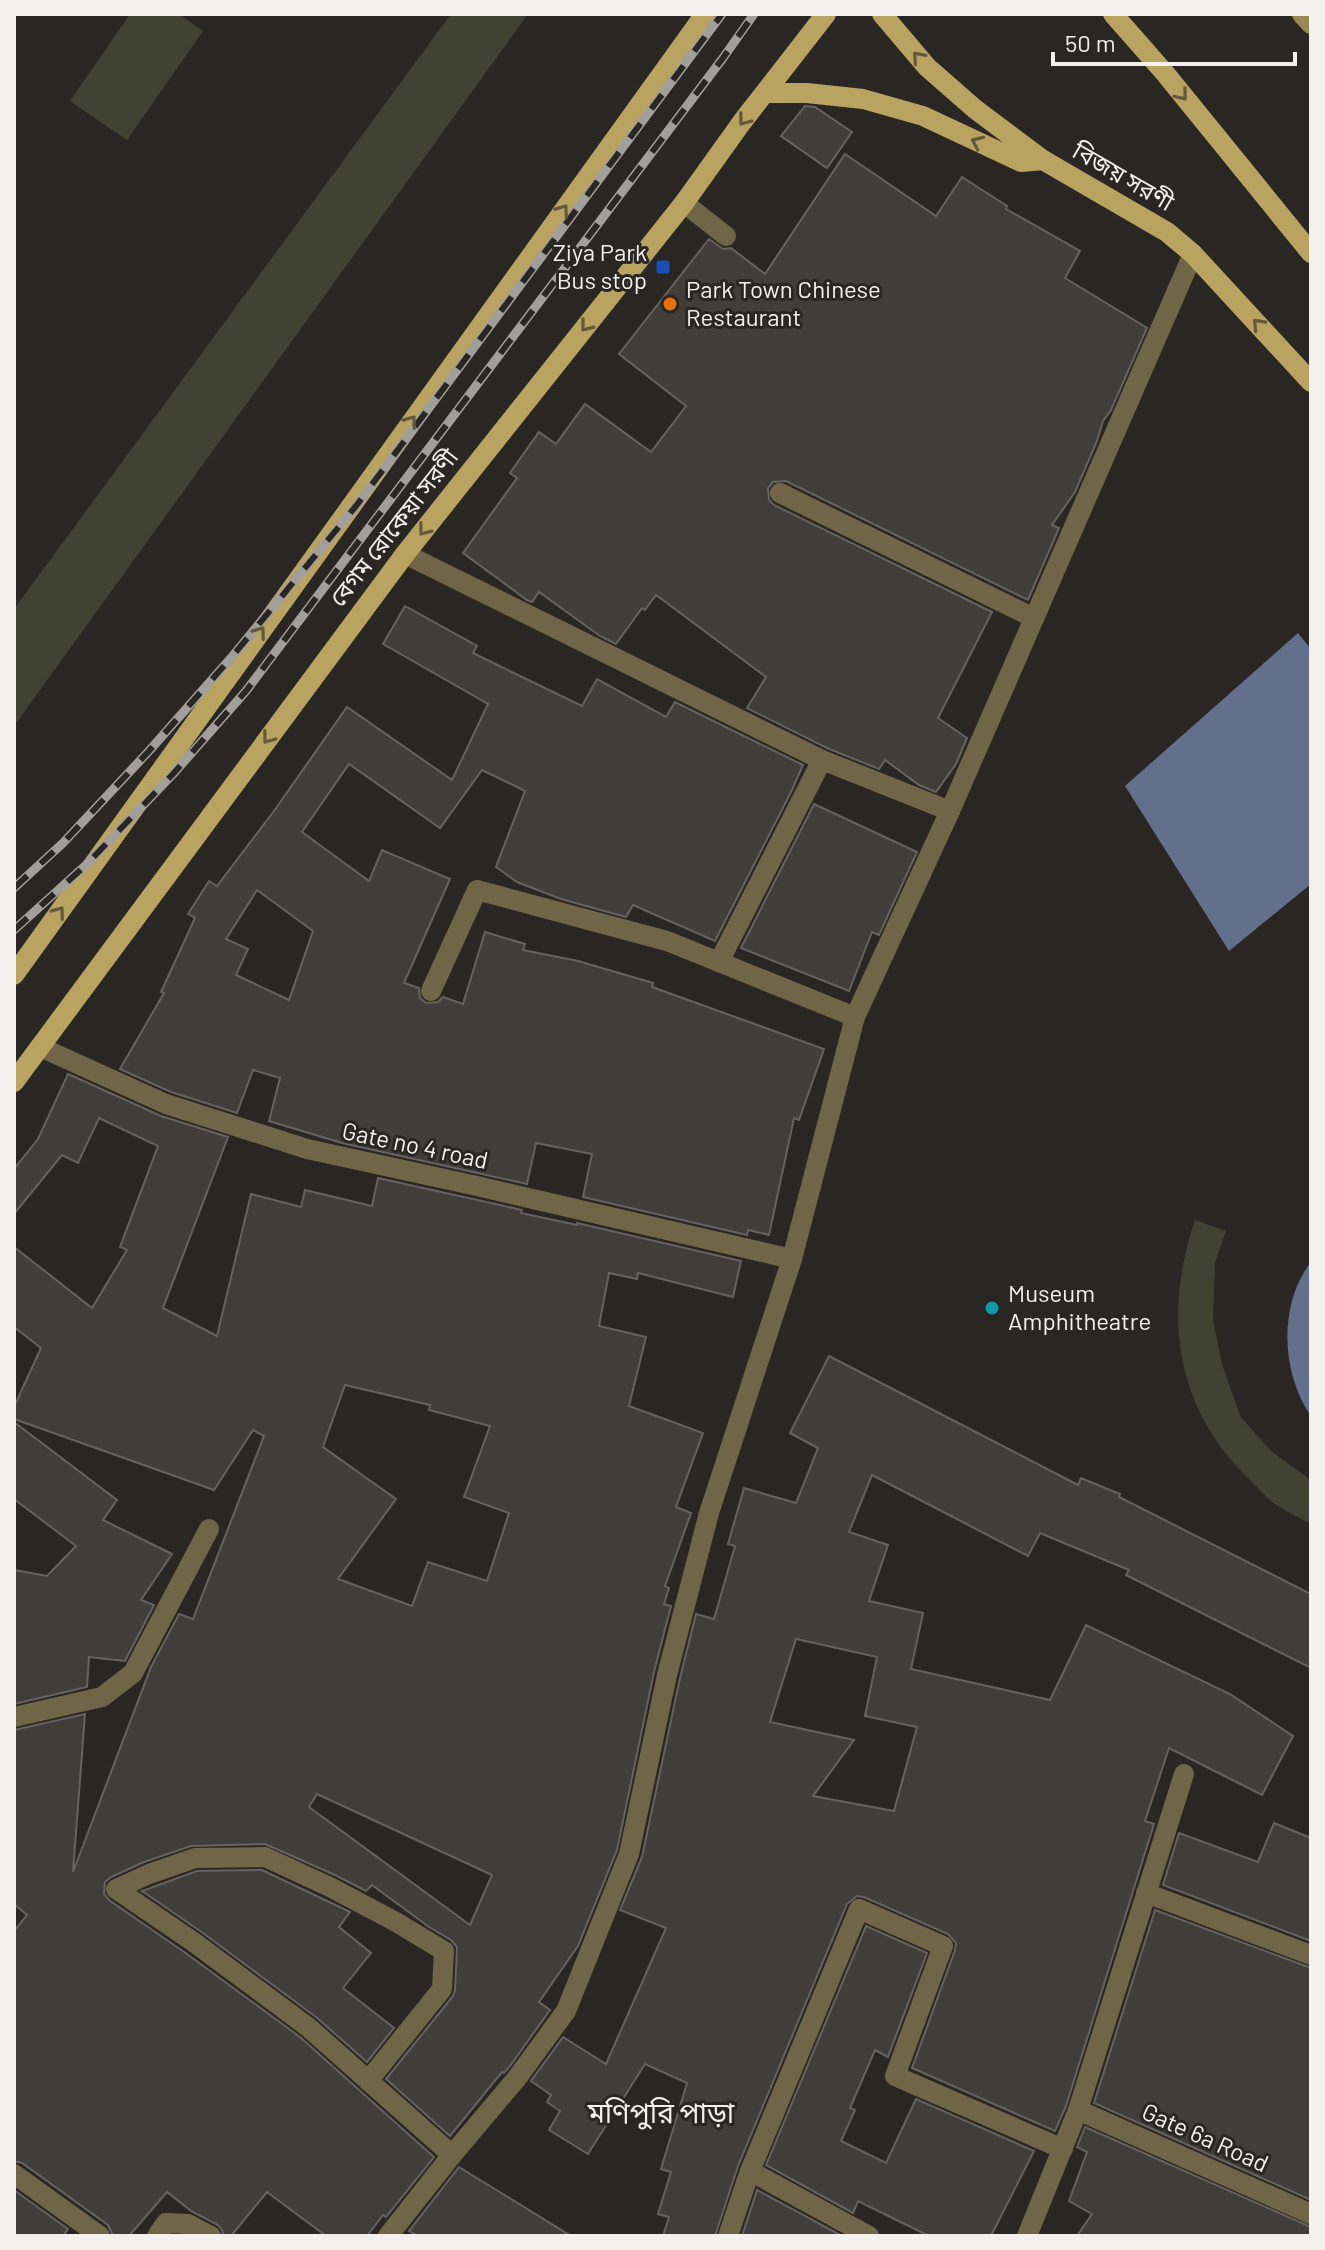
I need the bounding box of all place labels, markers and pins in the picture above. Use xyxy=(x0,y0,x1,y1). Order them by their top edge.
place label: Ziya Park Bus stop xyxy=(553,237,647,294)
marker: Ziya Park Bus stop xyxy=(654,258,672,276)
place label: Park Town Chinese Restaurant xyxy=(686,274,881,331)
marker: Park Town Chinese Restaurant xyxy=(661,295,679,313)
place label: Museum Amphitheatre xyxy=(1008,1278,1151,1335)
marker: Museum Amphitheatre xyxy=(983,1299,1001,1317)

